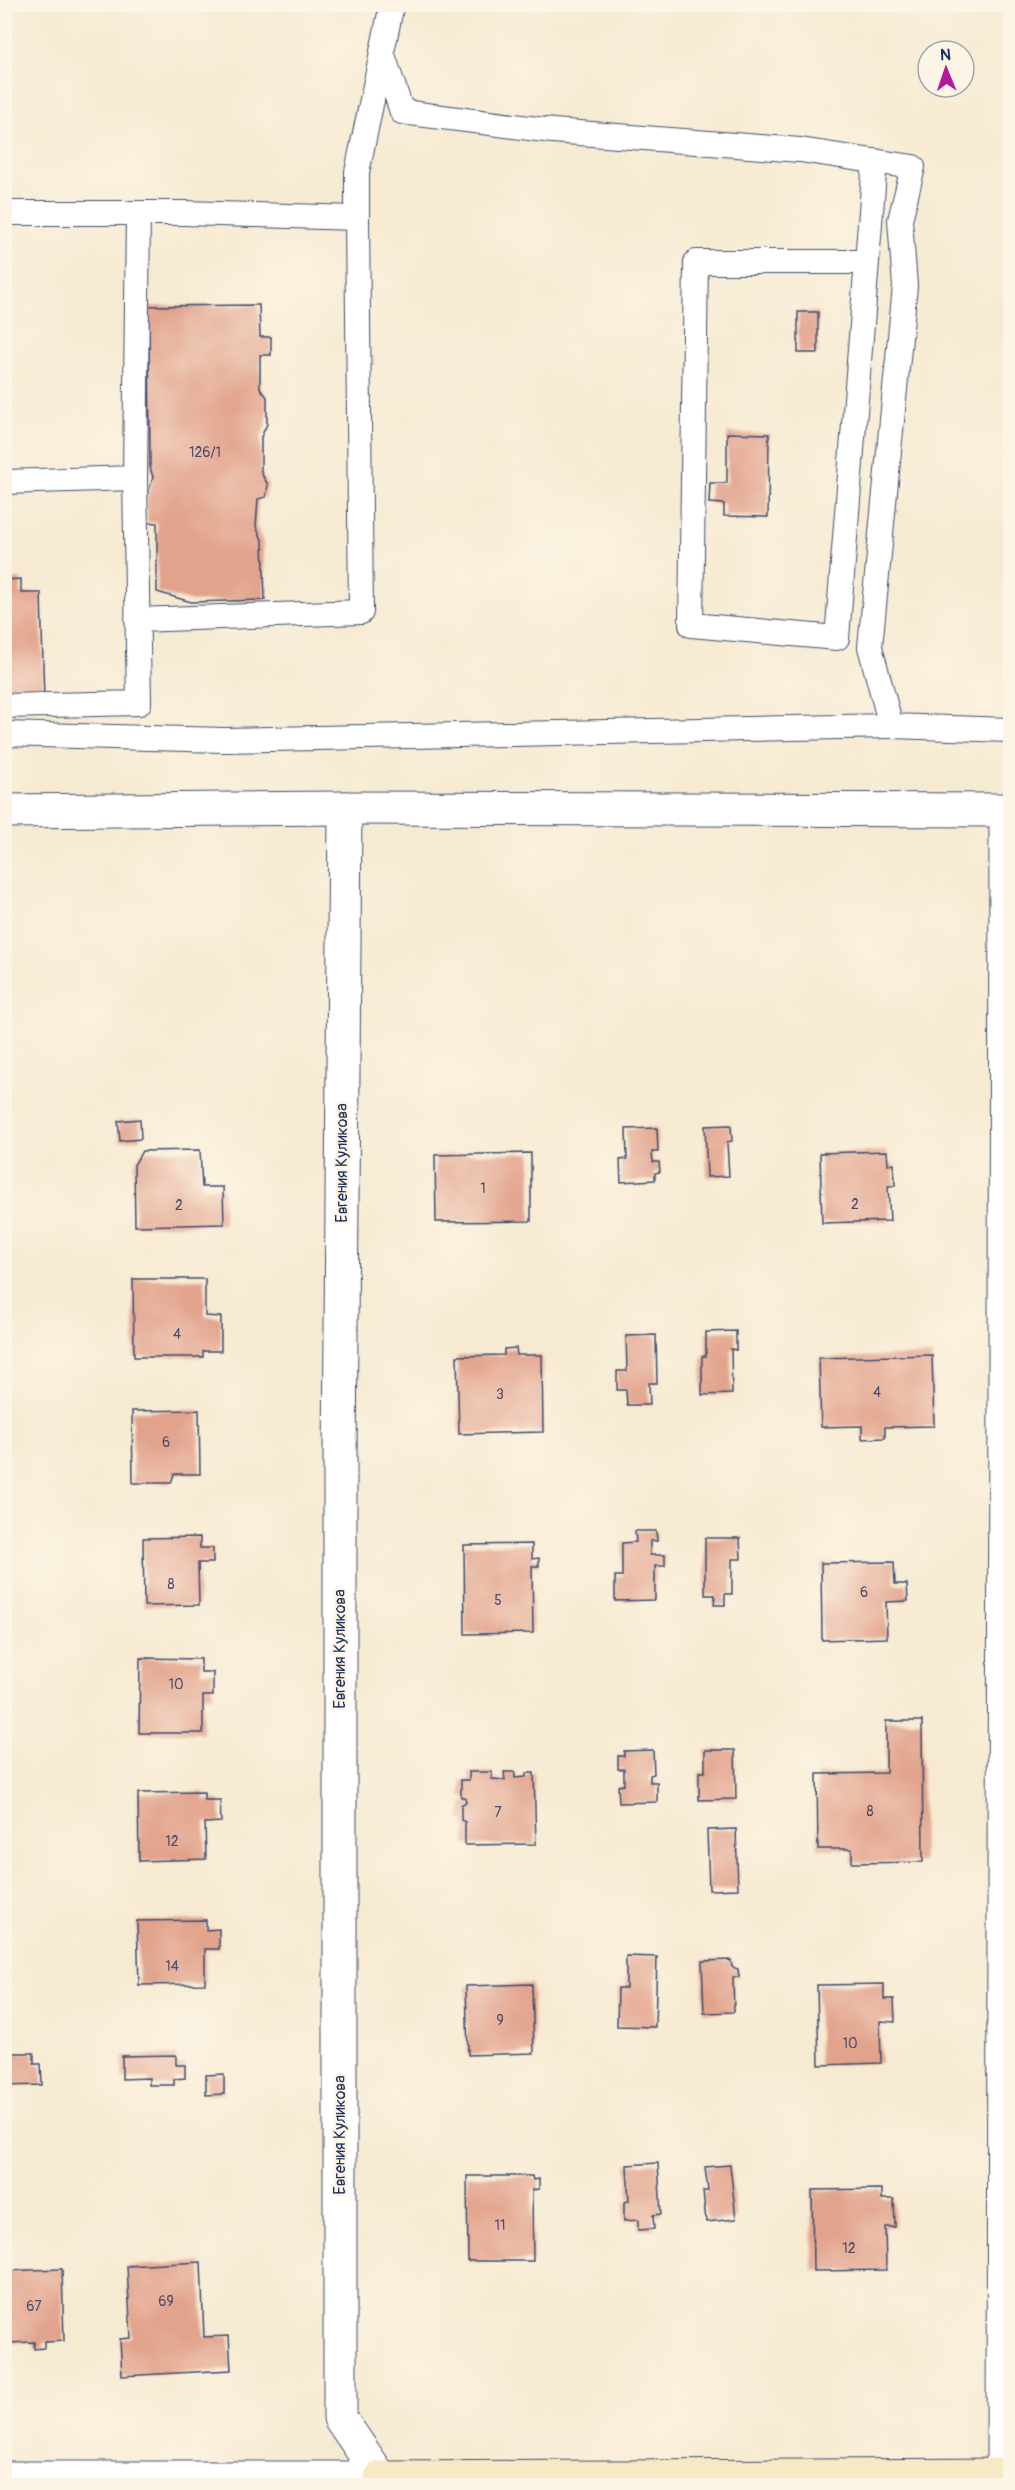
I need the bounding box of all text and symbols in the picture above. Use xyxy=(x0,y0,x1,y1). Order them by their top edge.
north arrow xyxy=(916,39,976,99)
text: N xyxy=(940,45,951,65)
house number: 126/1 xyxy=(189,444,221,461)
street label: Евгения Куликова xyxy=(332,1103,352,1223)
house number: 1 xyxy=(480,1180,486,1197)
house number: 2 xyxy=(851,1196,859,1213)
house number: 2 xyxy=(175,1197,183,1214)
house number: 4 xyxy=(173,1326,181,1343)
house number: 4 xyxy=(873,1384,881,1401)
house number: 3 xyxy=(496,1386,504,1403)
house number: 6 xyxy=(162,1434,170,1451)
house number: 8 xyxy=(167,1576,175,1593)
house number: 6 xyxy=(860,1584,868,1601)
street label: Евгения Куликова xyxy=(330,1589,350,1709)
house number: 5 xyxy=(494,1592,502,1609)
house number: 10 xyxy=(168,1676,184,1693)
house number: 8 xyxy=(866,1803,874,1820)
house number: 7 xyxy=(494,1804,502,1821)
house number: 12 xyxy=(165,1833,179,1850)
house number: 14 xyxy=(165,1958,179,1975)
house number: 9 xyxy=(496,2012,504,2029)
house number: 10 xyxy=(842,2035,858,2052)
street label: Евгения Куликова xyxy=(330,2075,350,2195)
house number: 11 xyxy=(495,2217,505,2234)
house number: 12 xyxy=(842,2240,856,2257)
house number: 69 xyxy=(158,2293,174,2310)
house number: 67 xyxy=(26,2298,42,2315)

